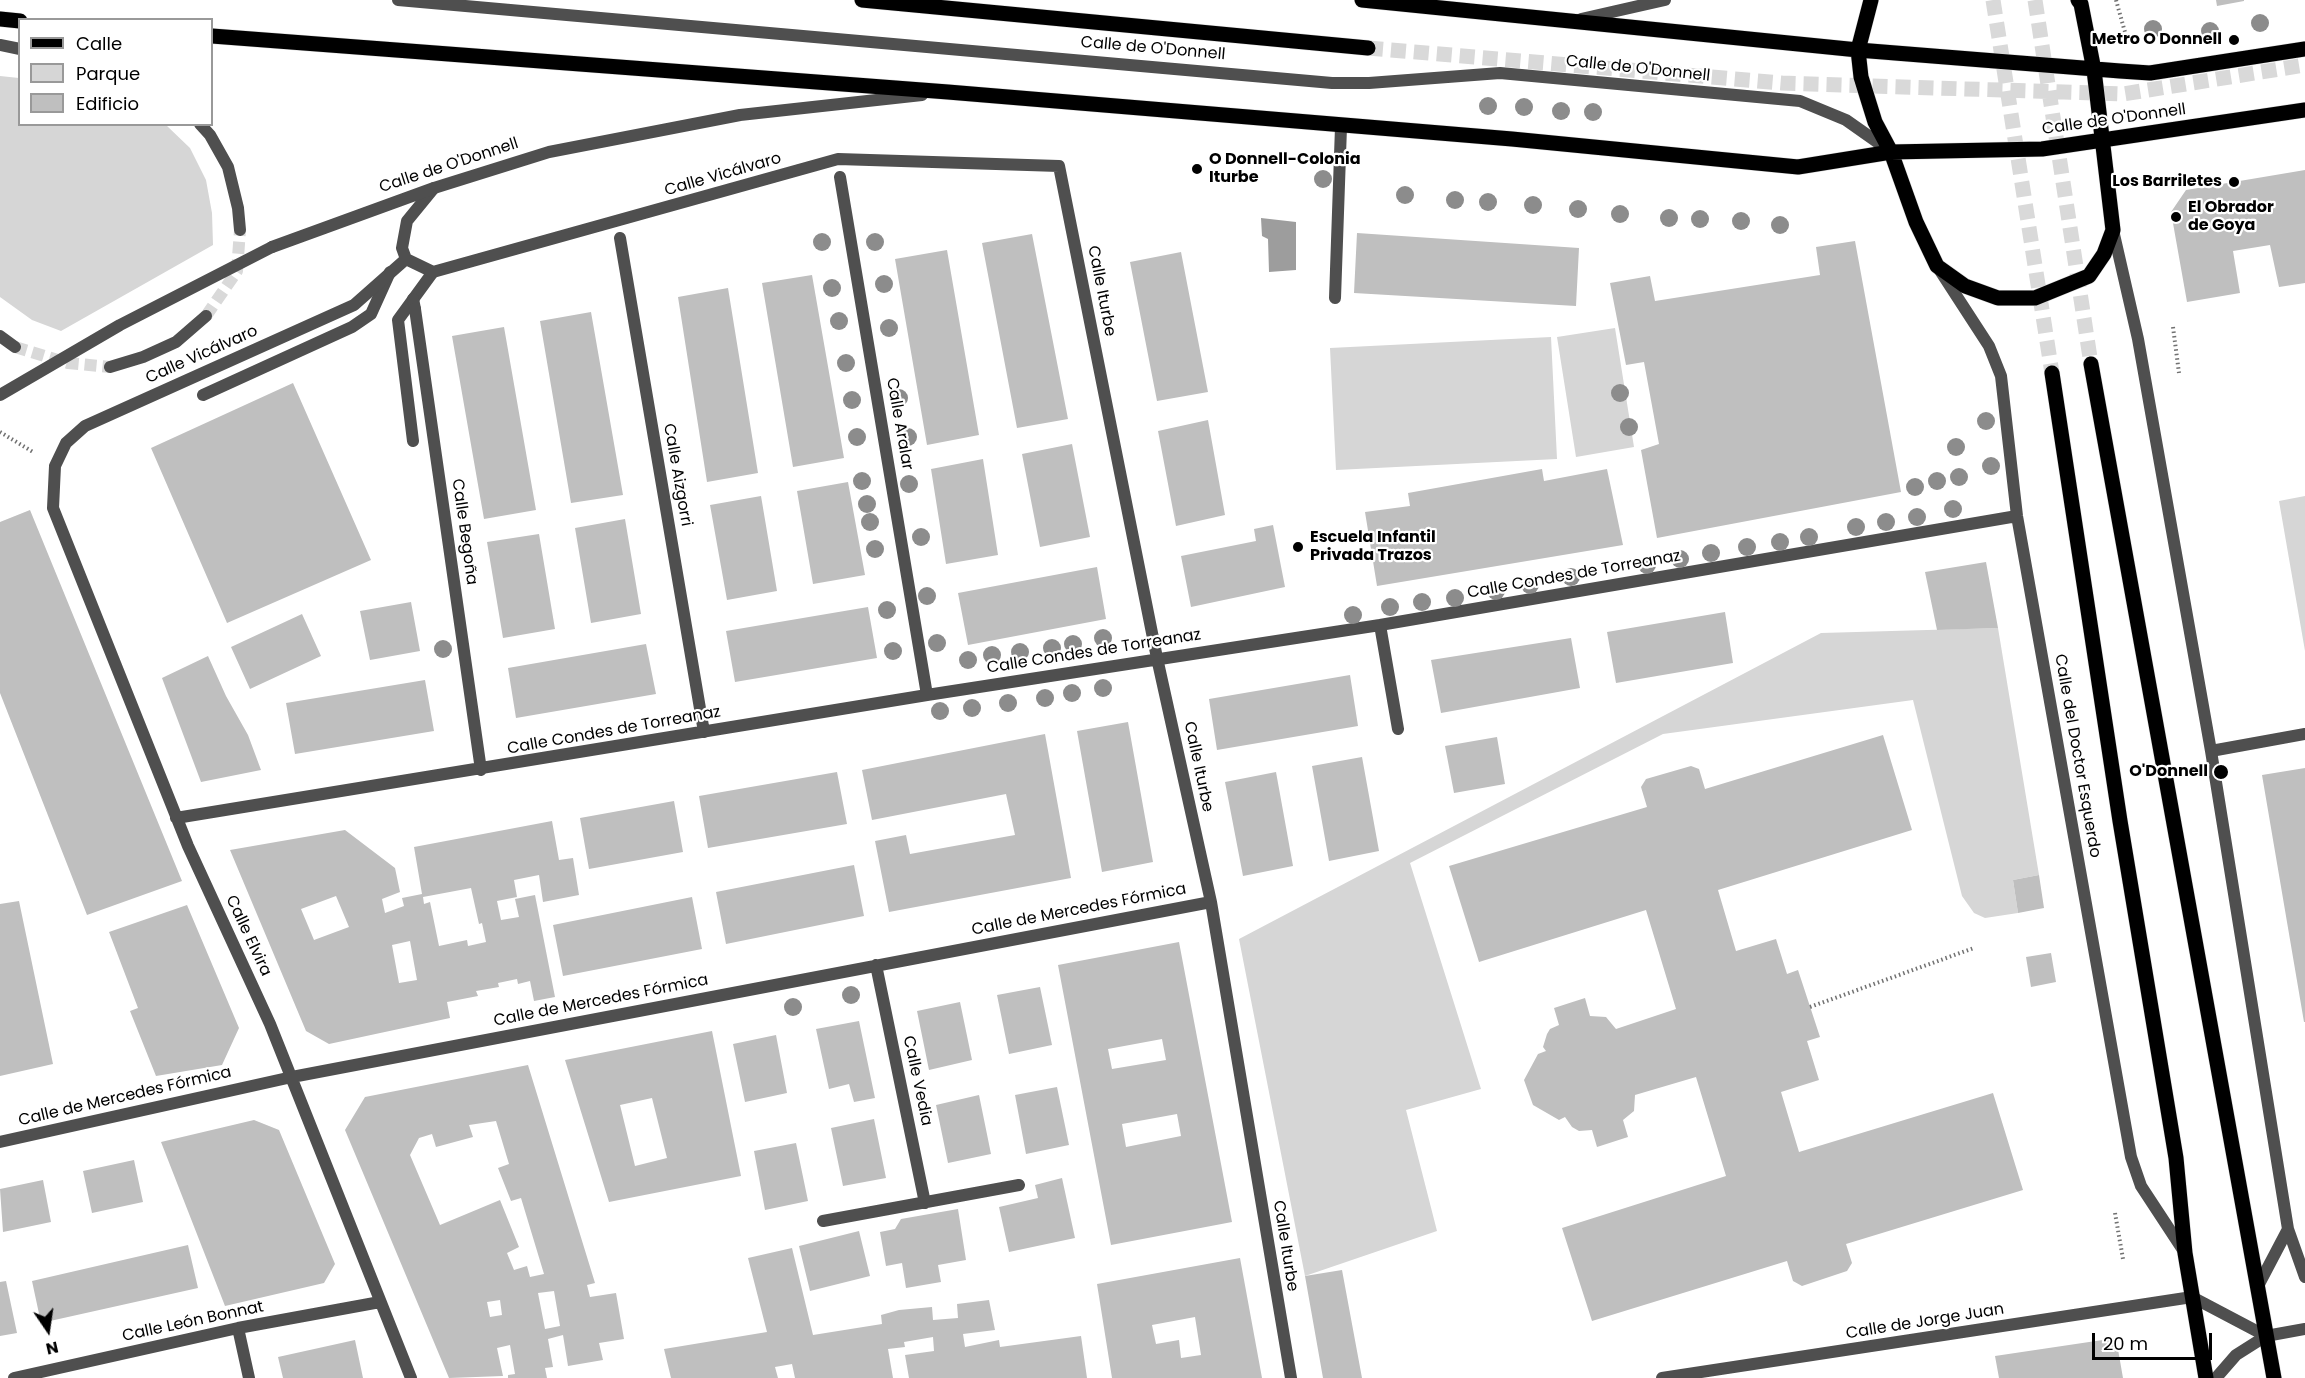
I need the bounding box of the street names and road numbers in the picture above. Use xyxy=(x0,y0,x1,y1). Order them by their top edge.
street label: Calle de O'Donnell xyxy=(1080,33,1226,65)
street label: Calle de O'Donnell xyxy=(1565,52,1711,86)
street label: Calle de O'Donnell xyxy=(2041,100,2187,140)
street label: Calle de O'Donnell xyxy=(377,134,521,198)
street label: Calle Vicálvaro xyxy=(662,149,784,201)
street label: Calle Iturbe xyxy=(1083,244,1119,338)
street label: Calle Vicálvaro xyxy=(143,322,261,388)
street label: Calle Aralar xyxy=(881,376,917,472)
street label: Calle Aizgorri xyxy=(659,422,695,528)
street label: Calle Begoña xyxy=(447,478,481,586)
street label: Calle Condes de Torreanaz xyxy=(1466,547,1682,603)
street label: Calle Condes de Torreanaz xyxy=(986,626,1202,678)
street label: Calle del Doctor Esquerdo xyxy=(2050,653,2104,859)
street label: Calle Condes de Torreanaz xyxy=(506,703,722,759)
street label: Calle Iturbe xyxy=(1179,720,1217,814)
street label: Calle de Mercedes Fórmica xyxy=(970,880,1188,940)
street label: Calle Elvira xyxy=(221,892,275,980)
street label: Calle de Mercedes Fórmica xyxy=(492,971,710,1031)
street label: Calle Vedia xyxy=(898,1034,936,1128)
street label: Calle de Mercedes Fórmica xyxy=(17,1063,233,1131)
street label: Calle Iturbe xyxy=(1268,1199,1302,1293)
street label: Calle León Bonnat xyxy=(121,1298,265,1346)
street label: Calle de Jorge Juan xyxy=(1845,1300,2005,1344)

